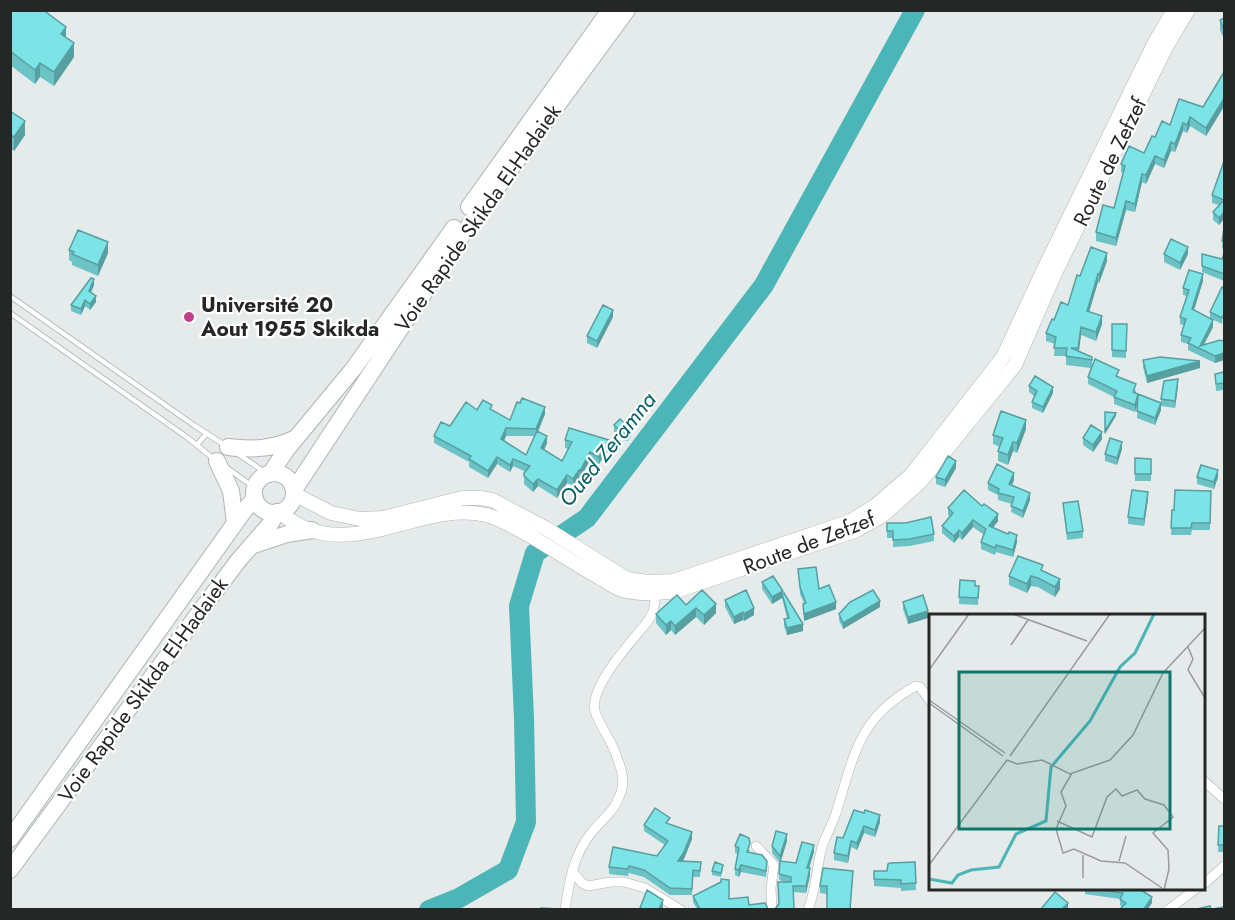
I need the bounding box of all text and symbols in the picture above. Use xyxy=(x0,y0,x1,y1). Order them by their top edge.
street label: Route de Zefzef xyxy=(1066,92,1154,231)
street label: Voie Rapide Skikda El-Hadaiek xyxy=(388,97,569,338)
place label: Université 20 Aout 1955 Skikda xyxy=(200,290,379,344)
marker: Université 20 Aout 1955 Skikda xyxy=(182,310,196,324)
water label: Oued Zeramna xyxy=(551,385,663,513)
street label: Route de Zefzef xyxy=(739,504,880,582)
street label: Voie Rapide Skikda El-Hadaiek xyxy=(51,571,235,809)
inset map xyxy=(929,614,1205,890)

